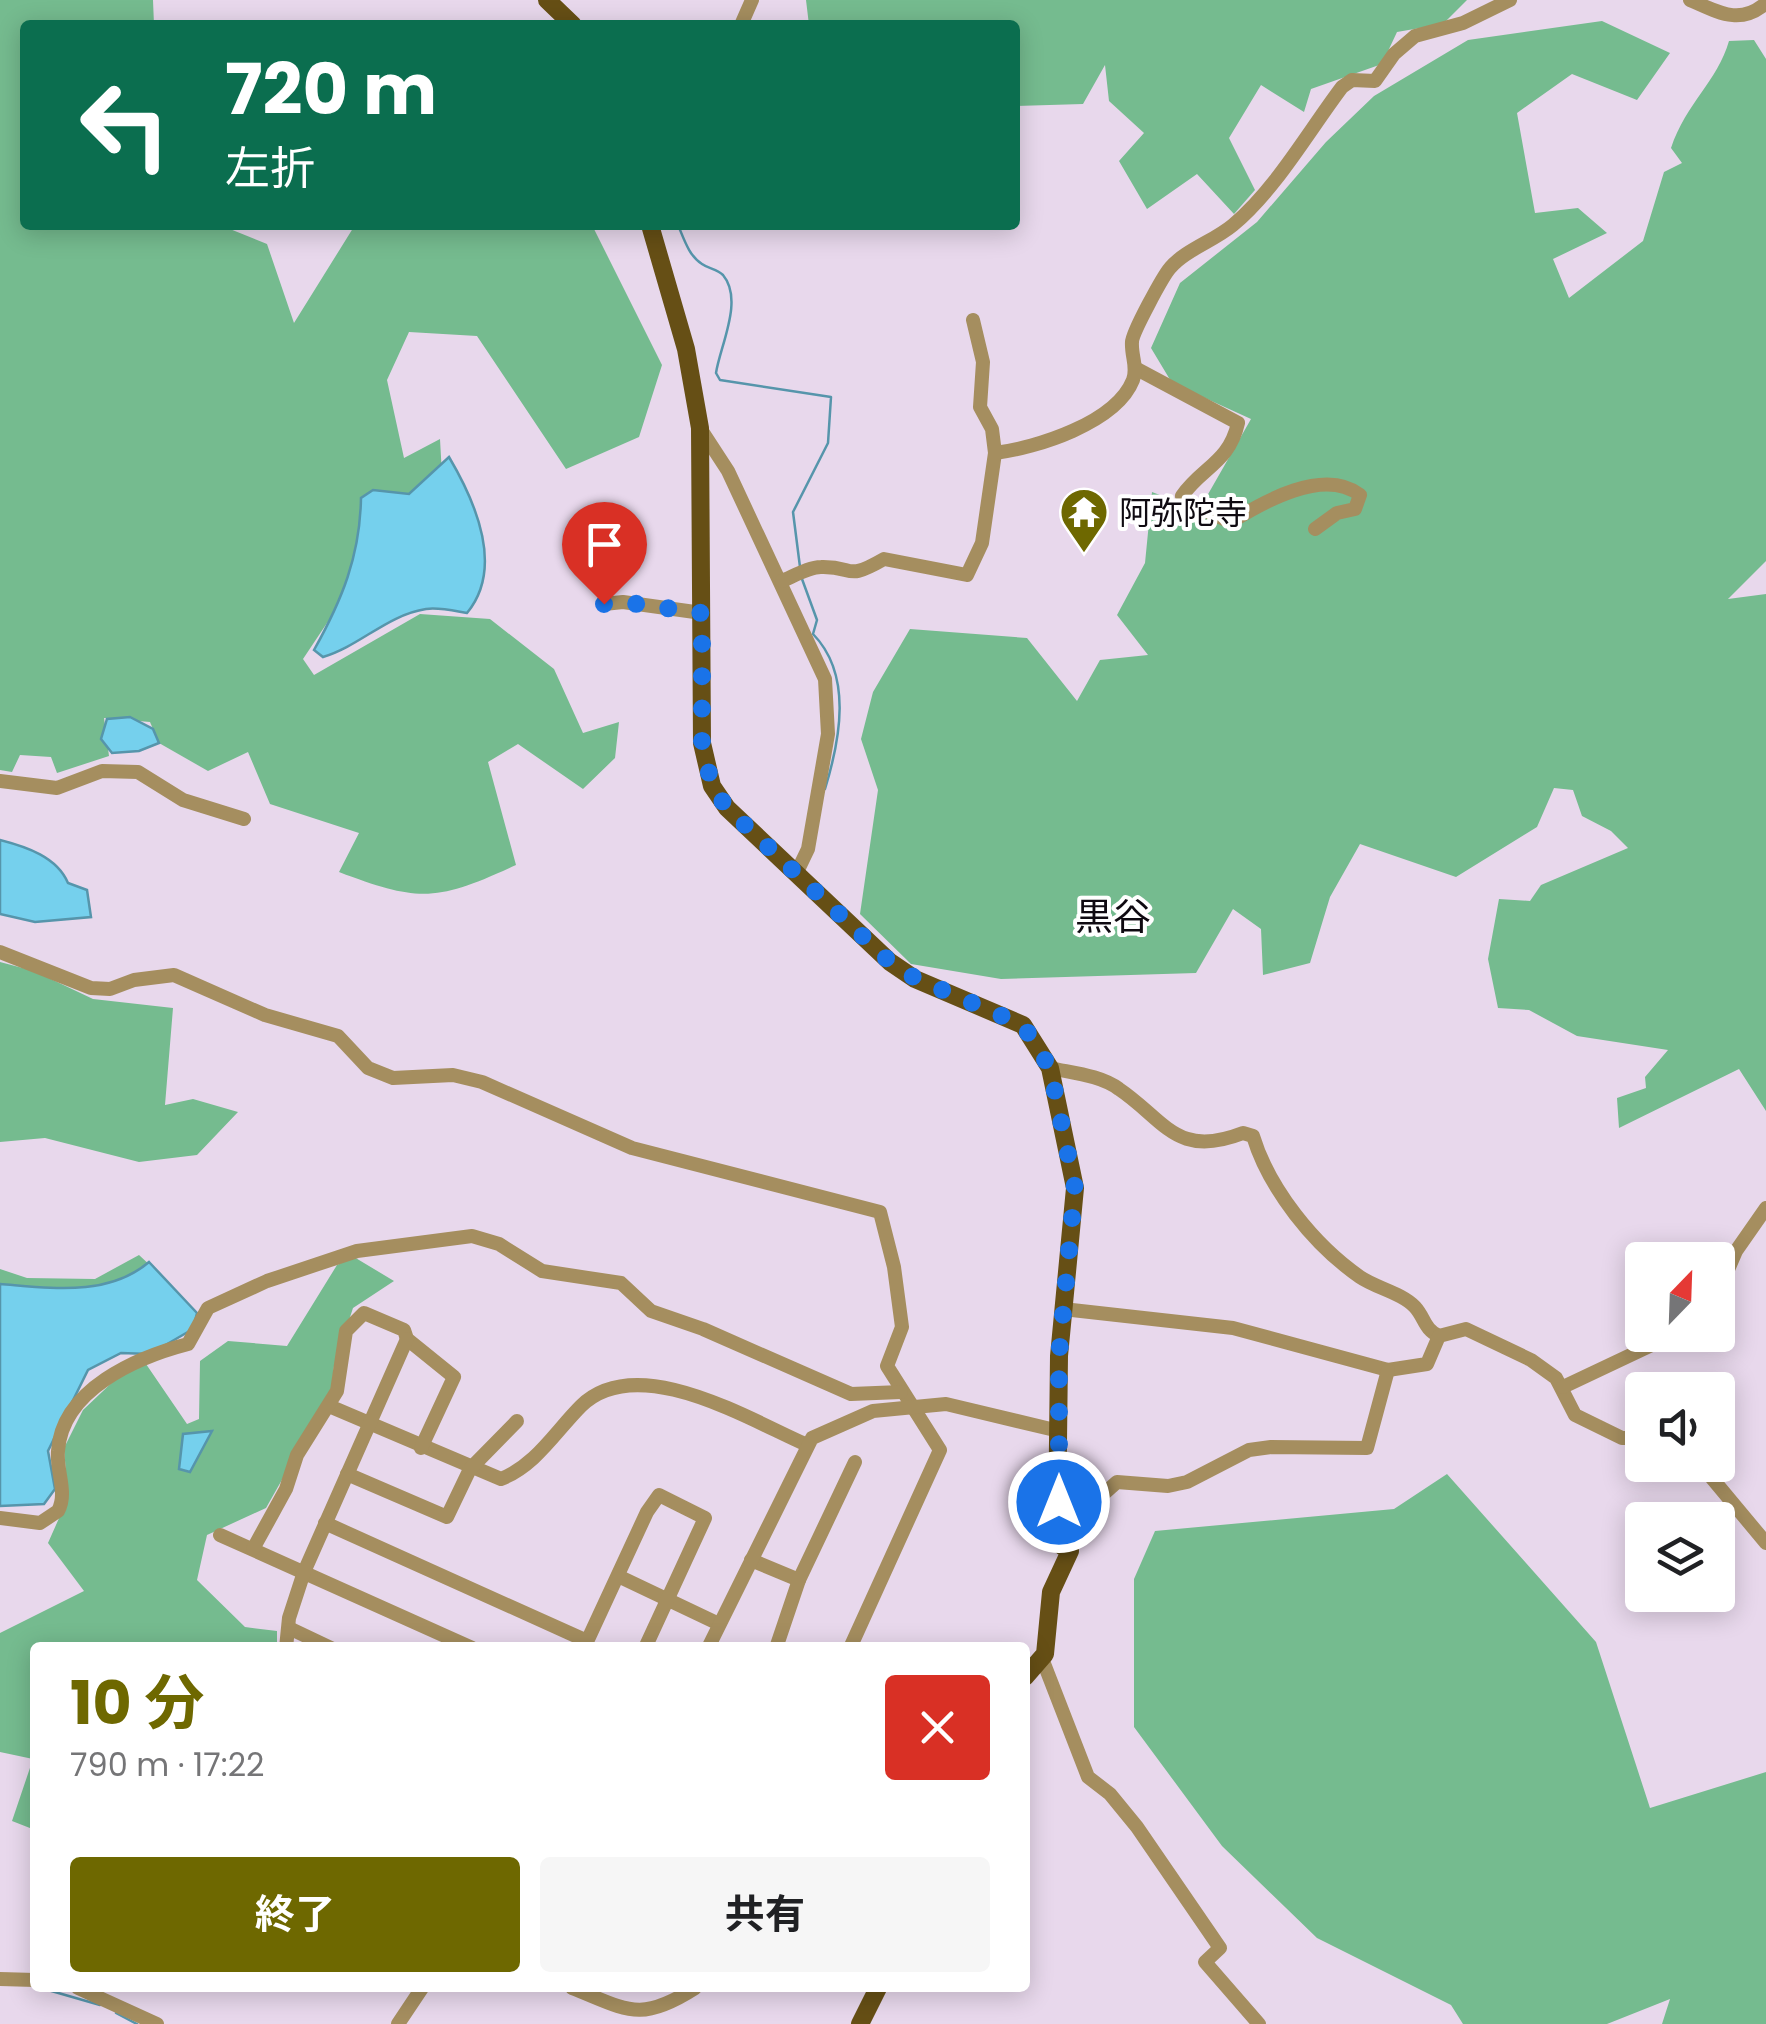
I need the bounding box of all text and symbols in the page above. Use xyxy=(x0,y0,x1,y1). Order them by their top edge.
text: 720 m xyxy=(225,40,437,139)
icon: left xyxy=(60,60,190,190)
text: 左折 xyxy=(225,137,315,200)
temple icon: 阿弥陀寺 xyxy=(1058,486,1110,554)
place label: 阿弥陀寺 xyxy=(1119,490,1247,535)
pin xyxy=(562,502,647,605)
icon: arrive xyxy=(577,517,632,572)
district label: 黒谷 xyxy=(1075,890,1151,943)
north arrow xyxy=(1625,1242,1735,1352)
map controls xyxy=(1625,1242,1735,1612)
button: sound xyxy=(1625,1372,1735,1482)
position arrow xyxy=(1007,1450,1111,1554)
button: layers xyxy=(1625,1502,1735,1612)
text: 10 分 xyxy=(70,1661,204,1745)
button: close xyxy=(885,1675,990,1780)
text: 790 m · 17:22 xyxy=(70,1742,264,1787)
button: 終了 xyxy=(70,1857,520,1972)
button: 共有 xyxy=(540,1857,990,1972)

